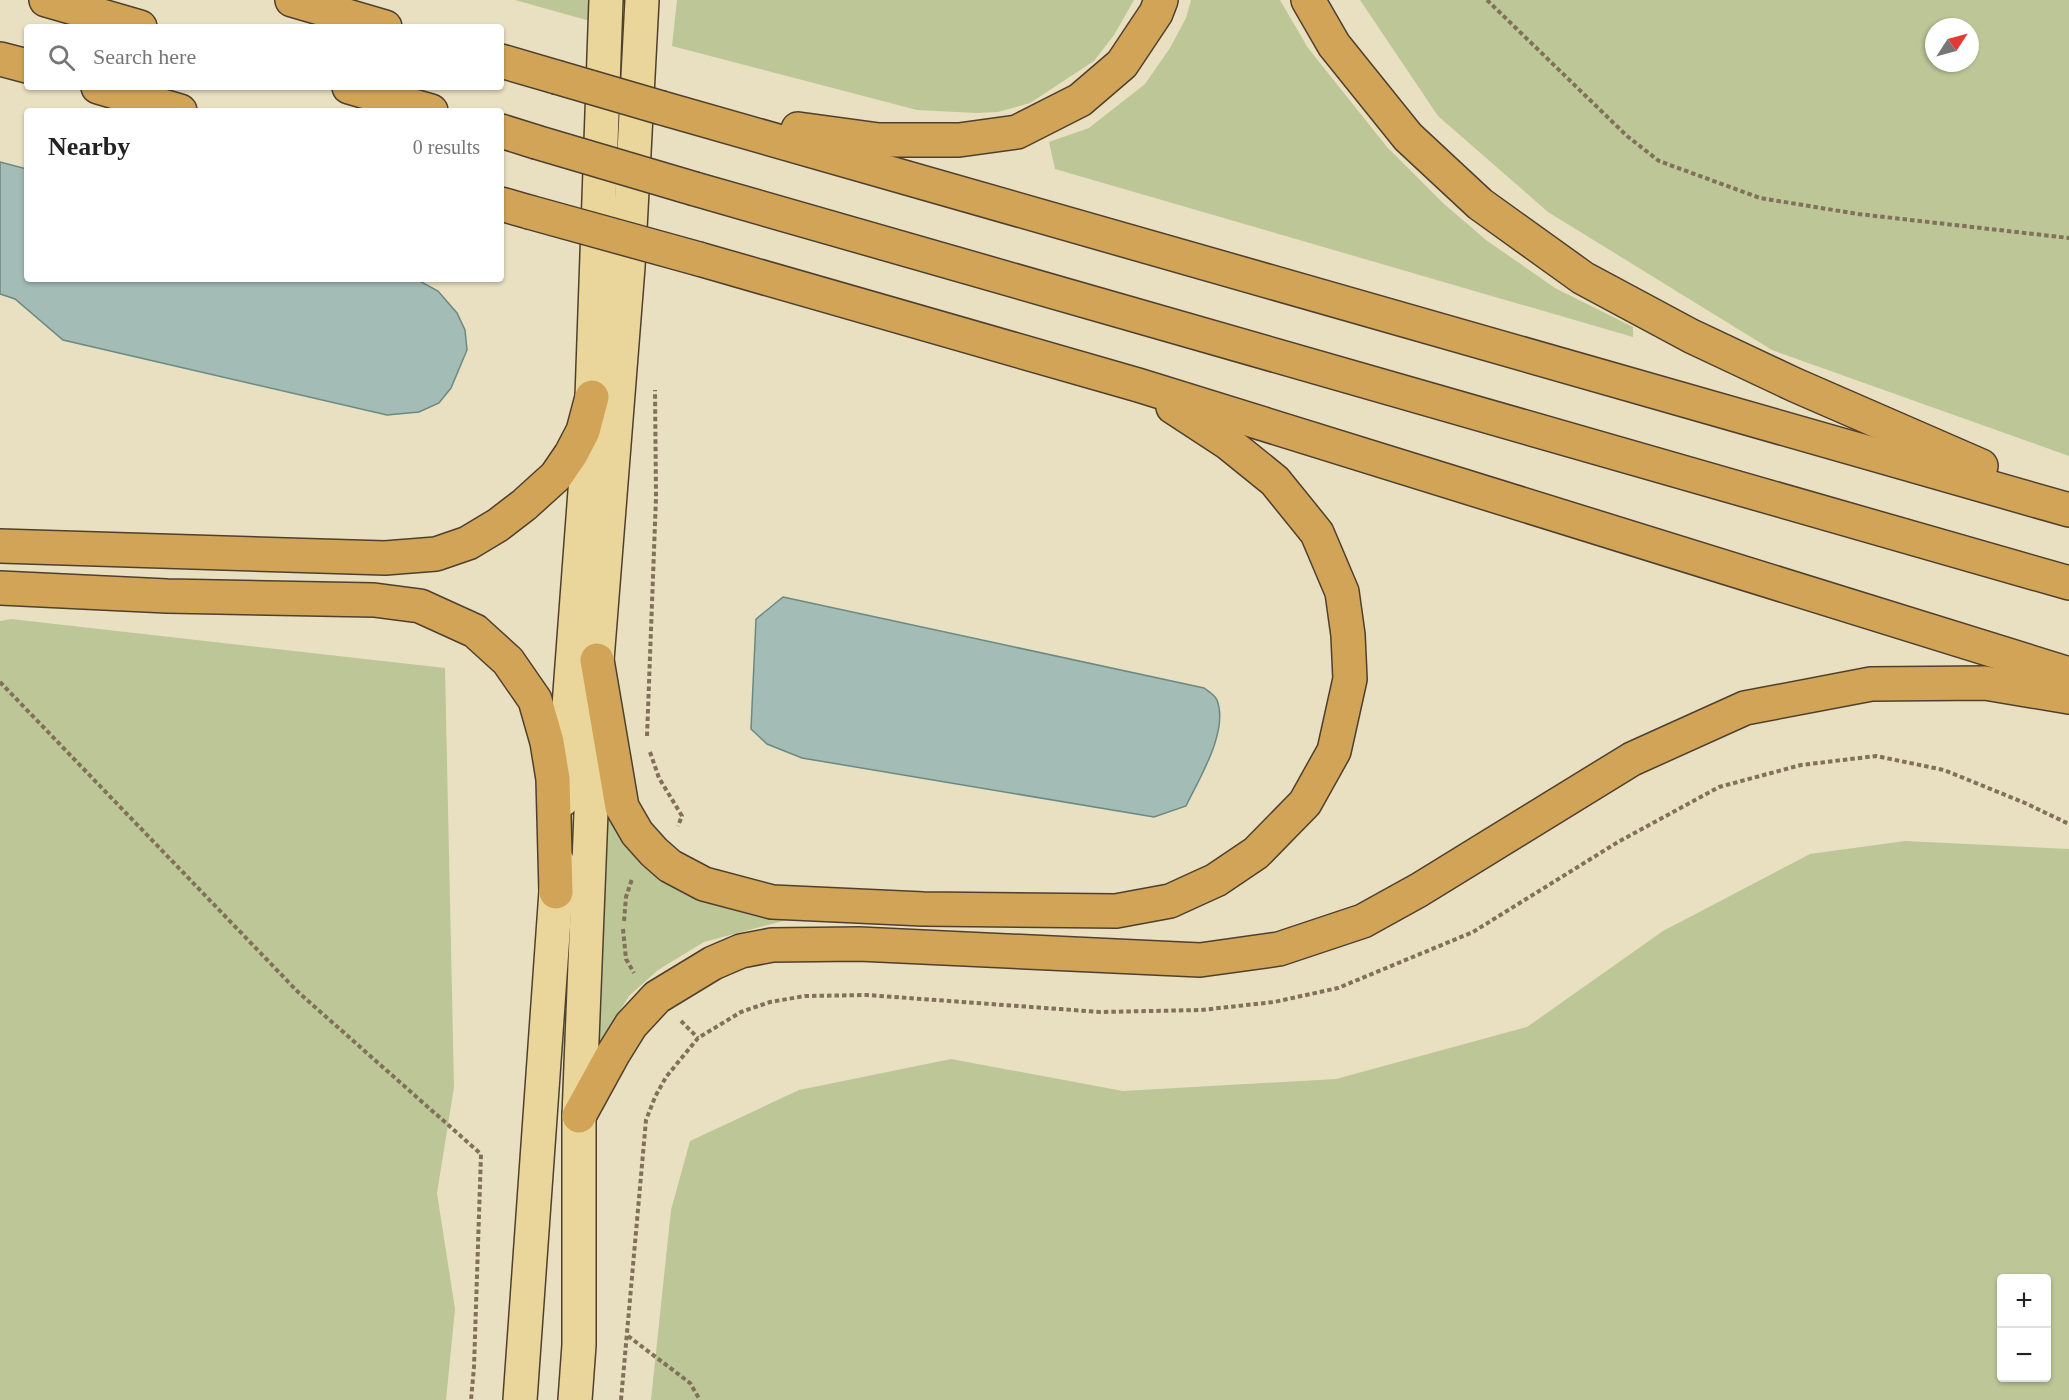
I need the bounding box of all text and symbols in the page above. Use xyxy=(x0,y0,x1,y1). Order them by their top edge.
north arrow xyxy=(1925,18,1979,72)
search box xyxy=(24,24,504,90)
icon: search xyxy=(45,41,78,74)
text: Search here xyxy=(93,44,196,69)
text: Nearby xyxy=(48,132,130,161)
text: 0 results xyxy=(413,136,480,158)
map controls xyxy=(1997,1274,2051,1382)
button: + xyxy=(1997,1274,2051,1328)
button: − xyxy=(1997,1328,2051,1382)

